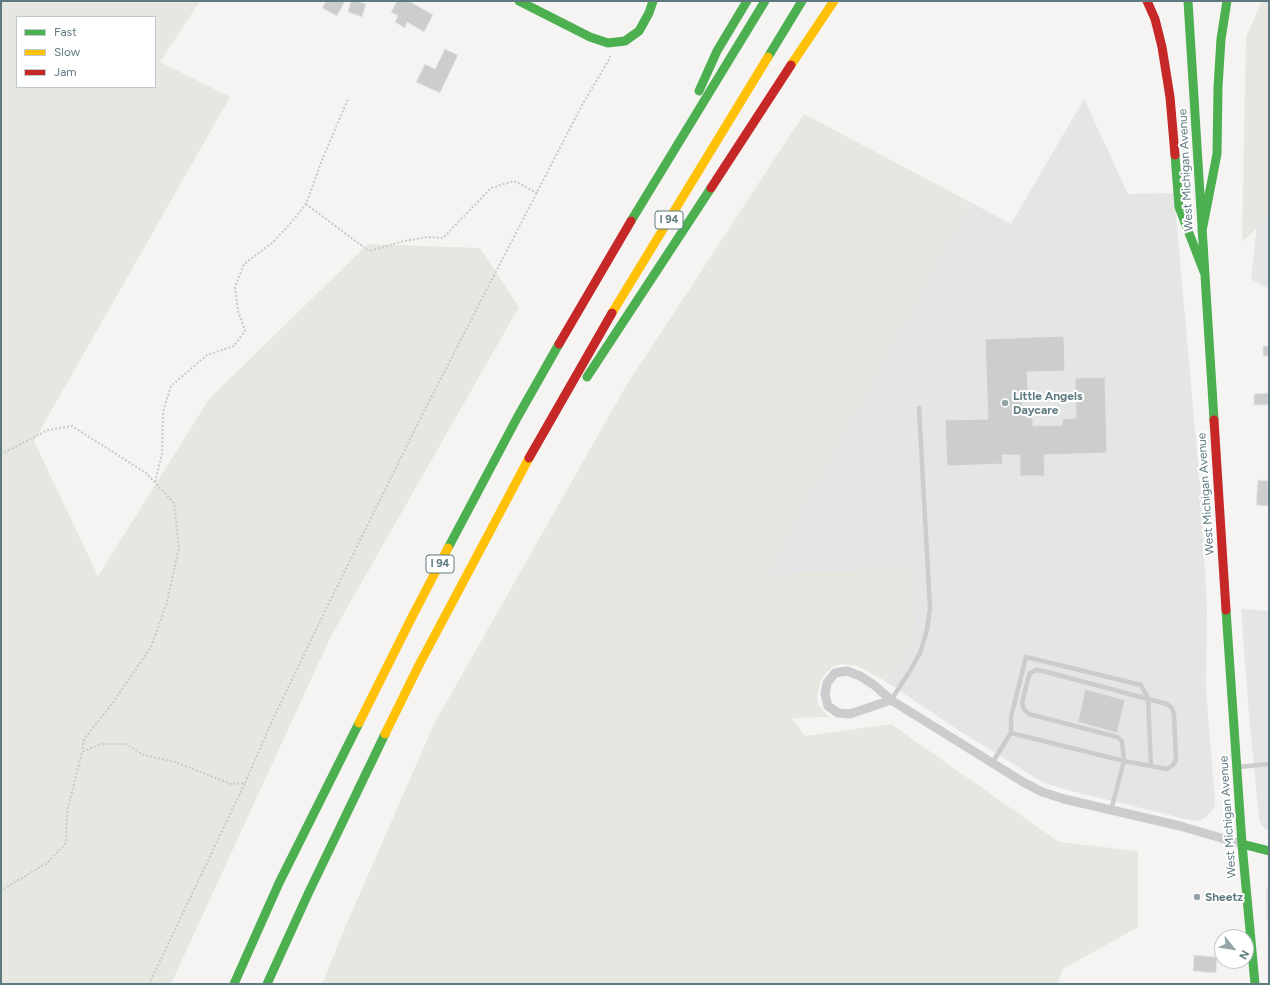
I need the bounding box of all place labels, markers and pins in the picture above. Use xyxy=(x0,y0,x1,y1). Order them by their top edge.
place label: Little Angels Daycare xyxy=(1013,389,1082,417)
marker: Little Angels Daycare xyxy=(1000,398,1010,408)
place label: Sheetz xyxy=(1205,890,1243,904)
marker: Sheetz xyxy=(1192,892,1202,902)

